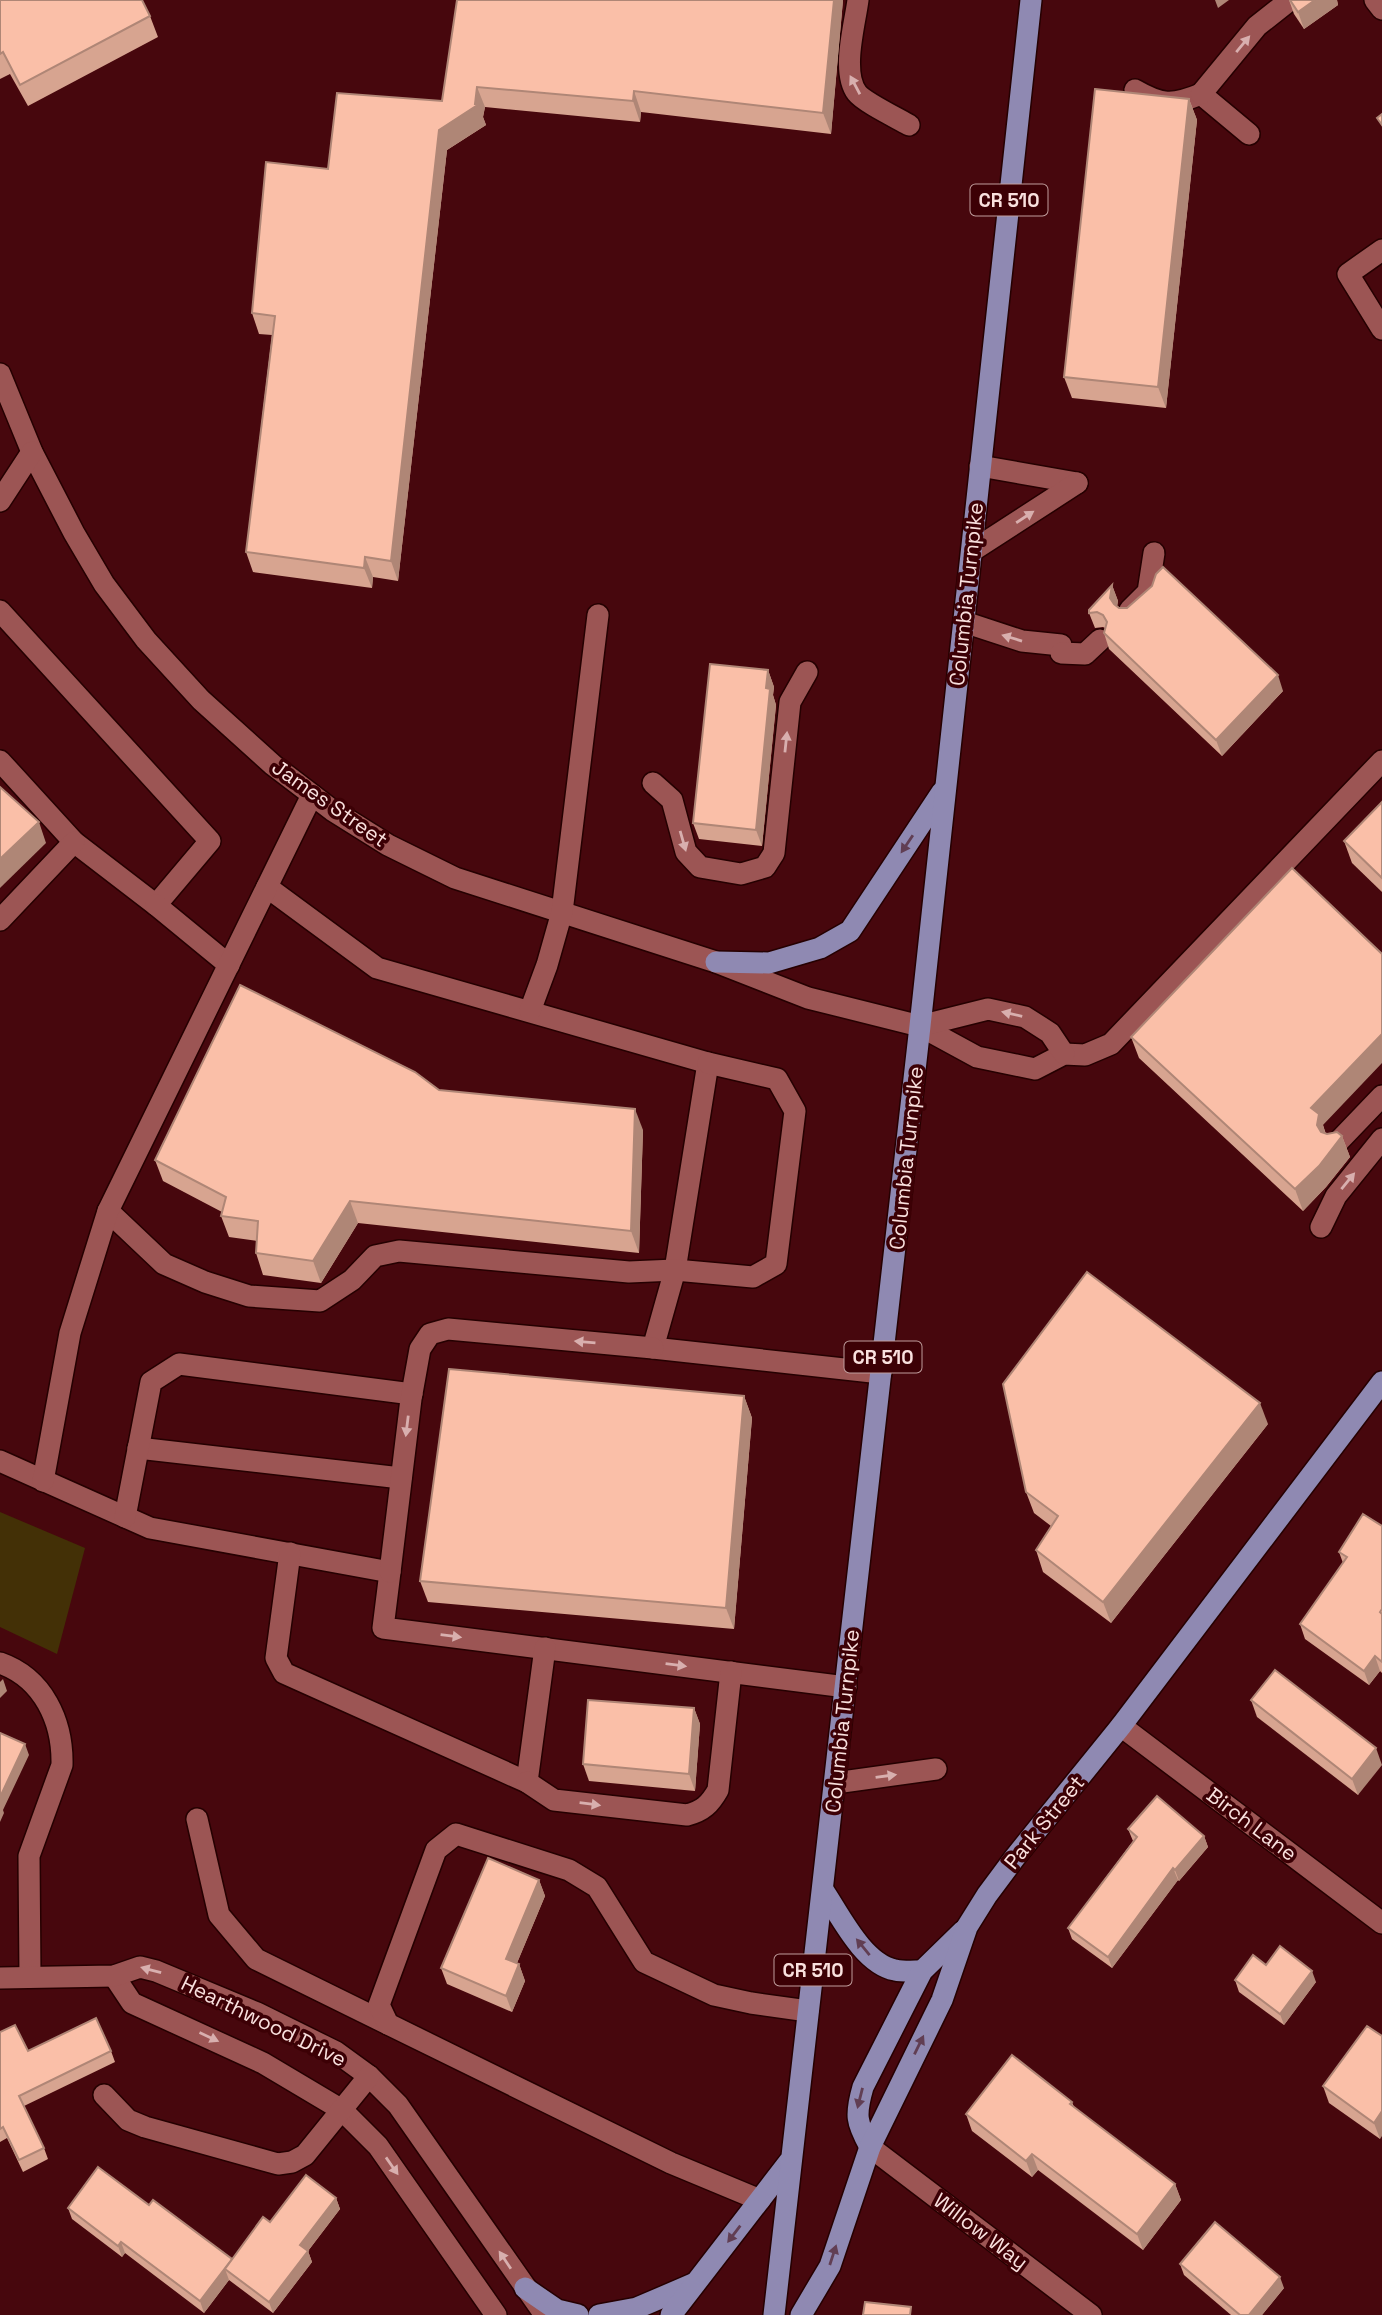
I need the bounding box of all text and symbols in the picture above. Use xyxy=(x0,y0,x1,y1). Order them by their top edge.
one-way arrow xyxy=(1235,36,1250,54)
one-way arrow xyxy=(850,75,862,95)
road number: CR 510 xyxy=(970,184,1048,216)
street label: Columbia Turnpike xyxy=(943,501,989,687)
one-way arrow xyxy=(1015,511,1034,524)
one-way arrow xyxy=(1001,632,1022,642)
one-way arrow xyxy=(781,731,792,753)
street label: James Street xyxy=(267,753,393,853)
one-way arrow xyxy=(678,831,688,852)
one-way arrow xyxy=(901,835,914,854)
one-way arrow xyxy=(1001,1009,1023,1020)
street label: Columbia Turnpike xyxy=(883,1065,929,1251)
one-way arrow xyxy=(1341,1173,1356,1191)
one-way arrow xyxy=(573,1336,595,1347)
road number: CR 510 xyxy=(844,1342,922,1372)
one-way arrow xyxy=(402,1415,413,1437)
street label: Columbia Turnpike xyxy=(819,1628,865,1814)
one-way arrow xyxy=(440,1631,462,1642)
one-way arrow xyxy=(665,1660,687,1671)
street label: Park Street xyxy=(998,1769,1090,1875)
one-way arrow xyxy=(875,1770,897,1781)
street label: Birch Lane xyxy=(1201,1781,1303,1867)
one-way arrow xyxy=(579,1799,601,1810)
one-way arrow xyxy=(855,1939,870,1957)
road number: CR 510 xyxy=(774,1954,852,1986)
one-way arrow xyxy=(140,1964,162,1975)
street label: Hearthwood Drive xyxy=(177,1969,351,2073)
one-way arrow xyxy=(199,2032,219,2043)
one-way arrow xyxy=(914,2035,925,2055)
one-way arrow xyxy=(854,2088,865,2110)
one-way arrow xyxy=(385,2157,399,2175)
street label: Willow Way xyxy=(928,2187,1034,2275)
one-way arrow xyxy=(727,2225,741,2244)
one-way arrow xyxy=(828,2245,839,2266)
one-way arrow xyxy=(498,2251,512,2269)

